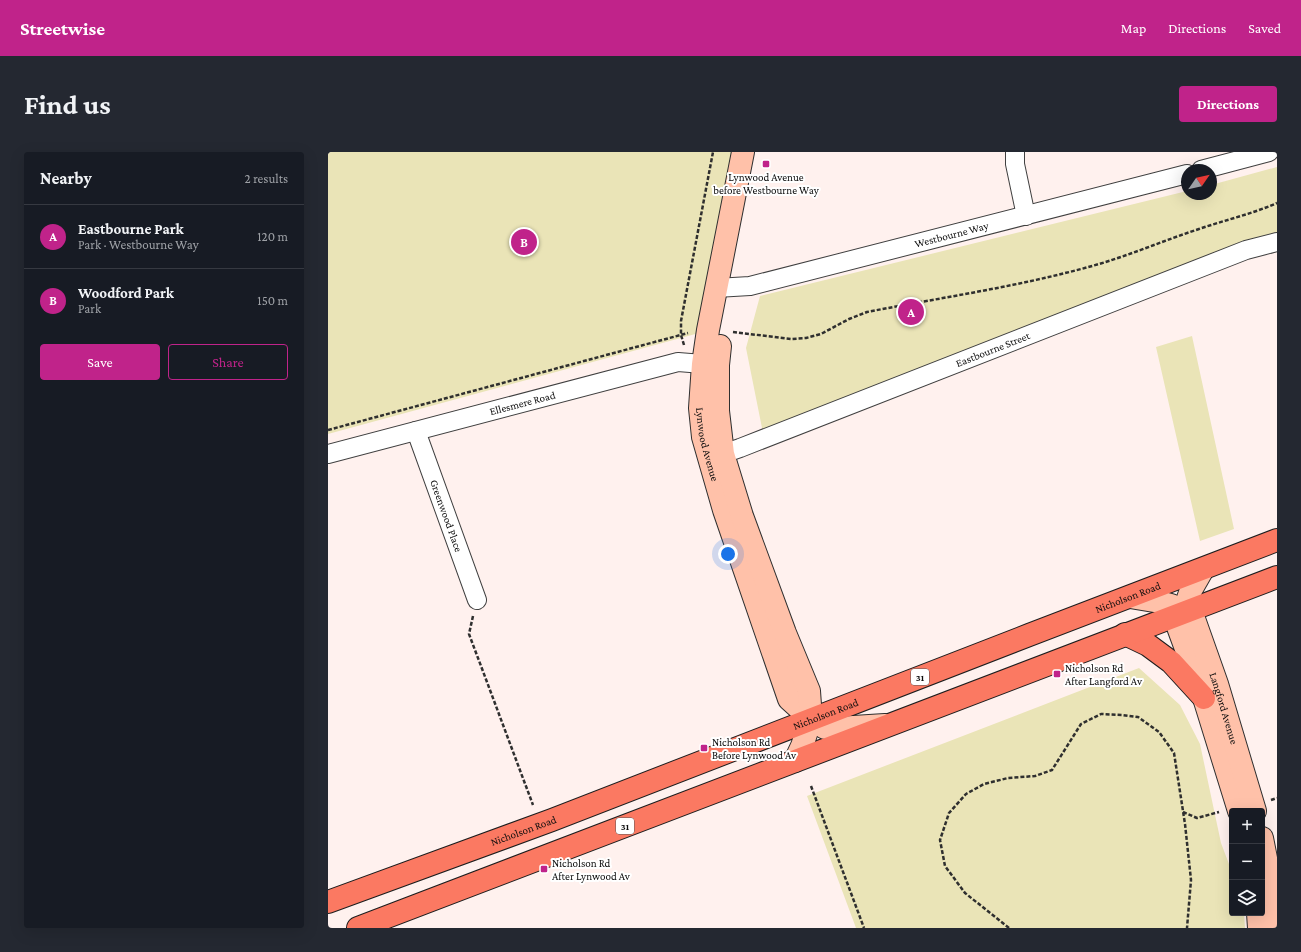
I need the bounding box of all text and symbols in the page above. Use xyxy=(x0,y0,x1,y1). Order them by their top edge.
text: Streetwise xyxy=(20,18,105,39)
text: Map xyxy=(1121,20,1146,36)
text: Directions xyxy=(1168,20,1226,36)
text: Saved xyxy=(1248,20,1281,36)
button: Directions xyxy=(1179,86,1277,122)
text: Find us xyxy=(24,89,111,120)
marker: Lynwood Avenue before Westbourne Way xyxy=(761,159,771,169)
north arrow xyxy=(1181,164,1217,200)
text: Nearby xyxy=(40,169,92,188)
text: 2 results xyxy=(245,171,288,186)
place label: Lynwood Avenue before Westbourne Way xyxy=(713,171,820,197)
street label: Westbourne Way xyxy=(913,219,991,250)
text: Eastbourne Park xyxy=(78,221,184,237)
pin: B xyxy=(511,227,537,257)
text: A xyxy=(49,229,57,244)
text: 120 m xyxy=(257,229,288,244)
text: Park · Westbourne Way xyxy=(78,237,199,252)
text: Woodford Park xyxy=(78,285,174,301)
text: B xyxy=(49,293,57,308)
text: 150 m xyxy=(257,293,288,308)
pin: A xyxy=(898,297,924,327)
text: Park xyxy=(78,301,101,316)
street label: Eastbourne Street xyxy=(954,329,1032,369)
button: Save xyxy=(40,344,160,380)
button: Share xyxy=(168,344,288,380)
street label: Ellesmere Road xyxy=(488,388,557,417)
street label: Lynwood Avenue xyxy=(693,407,721,483)
street label: Greenwood Place xyxy=(428,478,465,554)
your location xyxy=(718,544,738,564)
street label: Nicholson Road xyxy=(1093,579,1162,615)
place label: Nicholson Rd After Langford Av xyxy=(1065,662,1143,688)
road number: 31 xyxy=(911,669,929,685)
marker: Nicholson Rd After Langford Av xyxy=(1052,669,1062,679)
street label: Langford Avenue xyxy=(1207,671,1241,746)
street label: Nicholson Road xyxy=(791,696,860,732)
place label: Nicholson Rd Before Lynwood Av xyxy=(712,736,797,762)
marker: Nicholson Rd Before Lynwood Av xyxy=(699,743,709,753)
map controls xyxy=(1229,808,1265,916)
button: + xyxy=(1229,808,1265,844)
street label: Nicholson Road xyxy=(489,813,558,848)
road number: 31 xyxy=(616,818,634,834)
button: − xyxy=(1229,844,1265,880)
place label: Nicholson Rd After Lynwood Av xyxy=(552,857,631,883)
marker: Nicholson Rd After Lynwood Av xyxy=(539,864,549,874)
button: layers xyxy=(1229,880,1265,916)

